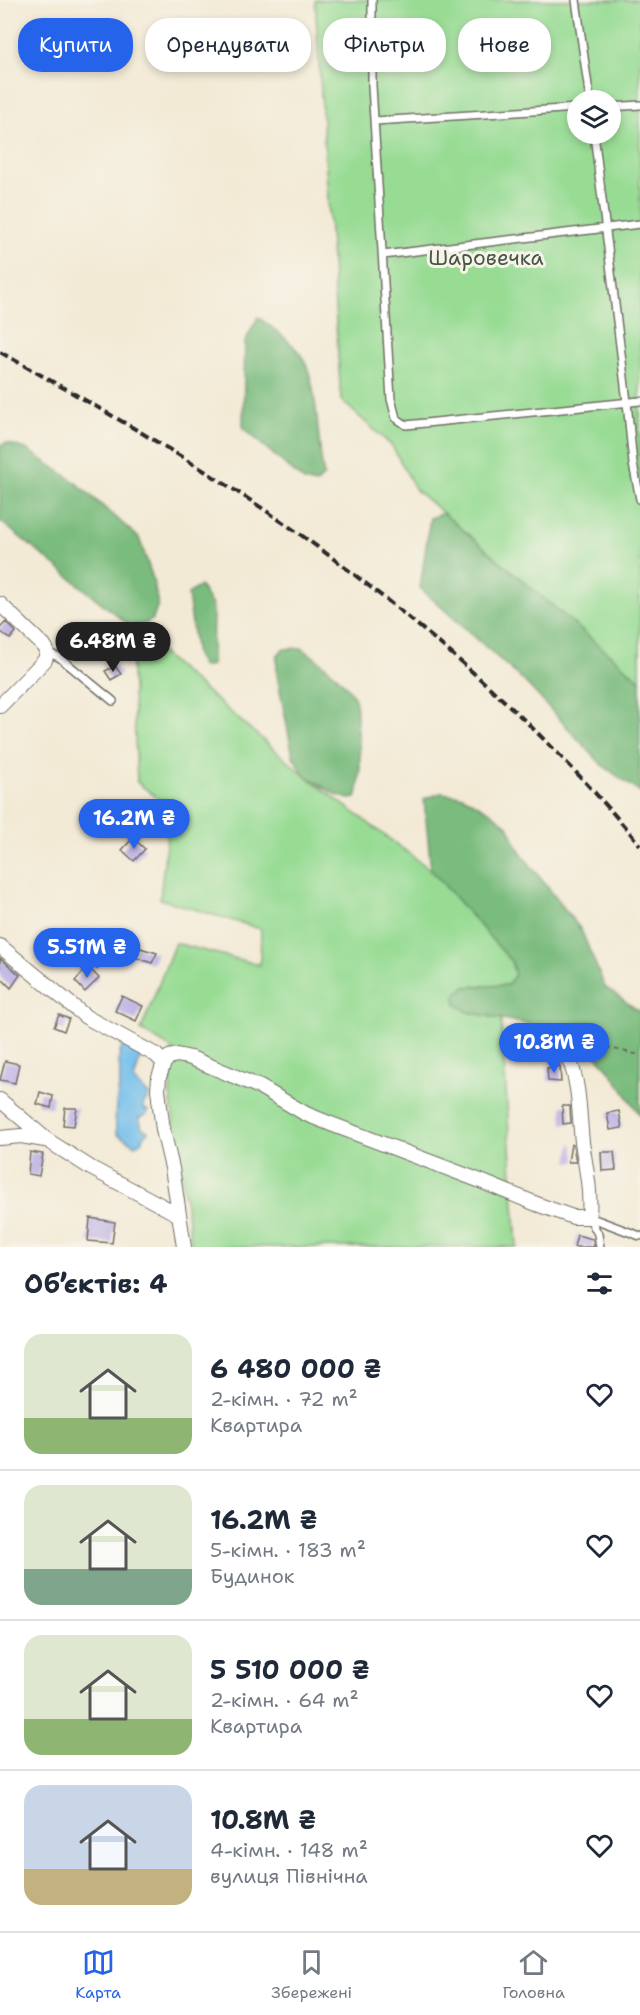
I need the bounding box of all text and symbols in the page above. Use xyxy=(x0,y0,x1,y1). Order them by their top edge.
chip: Купити xyxy=(18,18,133,72)
chip: Орендувати xyxy=(145,18,311,72)
chip: Фільтри xyxy=(323,18,446,72)
chip: Нове xyxy=(458,18,551,72)
map controls xyxy=(567,90,621,144)
button: layers xyxy=(567,90,621,144)
park label: Шаровечка xyxy=(428,244,544,272)
pin: 6.48M ₴ xyxy=(58,622,168,673)
text: 6.48M ₴ xyxy=(70,628,156,654)
pin: 16.2M ₴ xyxy=(79,799,189,850)
text: 16.2M ₴ xyxy=(93,805,175,831)
pin: 5.51M ₴ xyxy=(32,928,142,979)
text: 5.51M ₴ xyxy=(47,934,127,960)
pin: 10.8M ₴ xyxy=(499,1023,609,1074)
text: 10.8M ₴ xyxy=(513,1029,595,1055)
text: Об’єктів: 4 xyxy=(24,1266,167,1301)
icon: filters xyxy=(583,1267,616,1300)
text: 6 480 000 ₴ xyxy=(210,1351,382,1386)
icon: home xyxy=(72,1358,144,1430)
icon: heart xyxy=(583,1378,616,1411)
text: 2-кімн. · 72 m² xyxy=(210,1386,358,1412)
text: Квартира xyxy=(210,1412,302,1438)
text: 16.2M ₴ xyxy=(210,1502,317,1537)
icon: home xyxy=(72,1509,144,1581)
icon: heart xyxy=(583,1529,616,1562)
text: 5-кімн. · 183 m² xyxy=(210,1537,366,1563)
text: Будинок xyxy=(210,1563,294,1589)
text: 5 510 000 ₴ xyxy=(210,1652,370,1687)
icon: home xyxy=(72,1659,144,1731)
icon: heart xyxy=(583,1679,616,1712)
text: 2-кімн. · 64 m² xyxy=(210,1687,359,1713)
text: Квартира xyxy=(210,1713,302,1739)
text: 10.8M ₴ xyxy=(210,1802,316,1837)
icon: home xyxy=(72,1809,144,1881)
icon: heart xyxy=(583,1829,616,1862)
text: 4-кімн. · 148 m² xyxy=(210,1837,368,1863)
text: вулиця Північна xyxy=(210,1863,368,1889)
tab: Карта xyxy=(75,1946,121,2003)
tab: Збережені xyxy=(271,1946,352,2003)
tab: Головна xyxy=(502,1946,565,2003)

